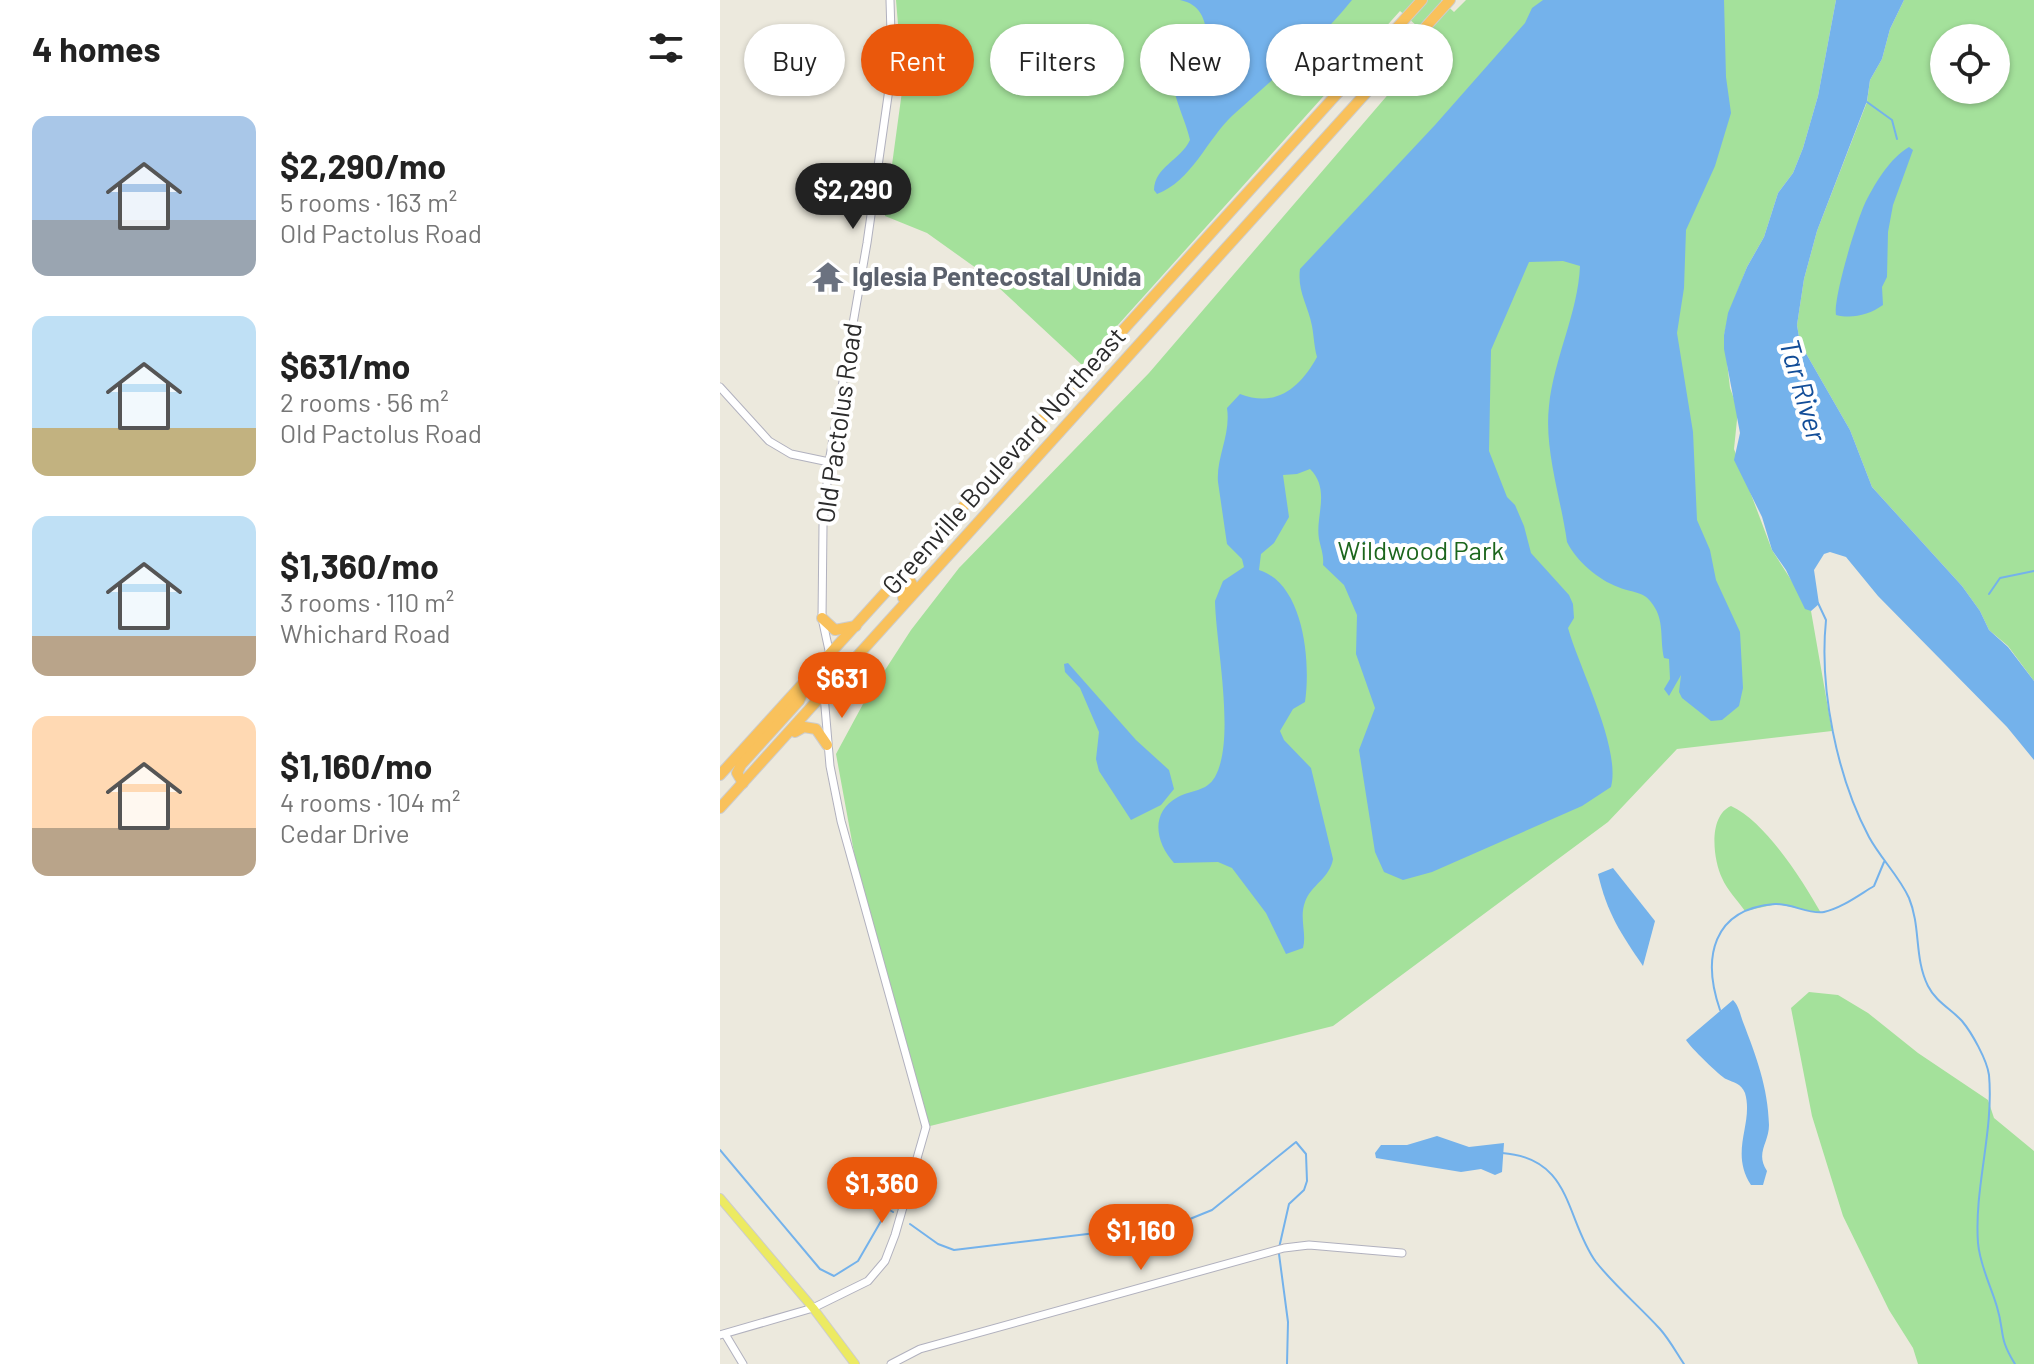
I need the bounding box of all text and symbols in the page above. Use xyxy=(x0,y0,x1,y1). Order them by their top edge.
chip: Buy xyxy=(744,24,845,96)
chip: Rent xyxy=(861,24,974,96)
chip: Filters xyxy=(990,24,1124,96)
chip: New xyxy=(1140,24,1250,96)
chip: Apartment xyxy=(1266,24,1453,96)
map controls xyxy=(1930,24,2010,104)
button: locate xyxy=(1930,24,2010,104)
icon: filters xyxy=(644,26,688,70)
text: 4 homes xyxy=(32,28,161,69)
text: $2,290/mo xyxy=(280,145,446,186)
icon: home xyxy=(96,148,192,244)
pin: $2,290 xyxy=(788,163,918,231)
text: $2,290 xyxy=(813,173,893,204)
text: 5 rooms · 163 m² xyxy=(280,186,457,217)
text: Old Pactolus Road xyxy=(280,217,482,248)
temple icon: Iglesia Pentecostal Unida xyxy=(811,260,845,294)
place label: Iglesia Pentecostal Unida xyxy=(852,260,1141,291)
street label: Greenville Boulevard Northeast xyxy=(875,320,1131,600)
street label: Old Pactolus Road xyxy=(808,321,867,525)
water label: Tar River xyxy=(1773,335,1835,446)
text: $631/mo xyxy=(280,345,410,386)
icon: home xyxy=(96,348,192,444)
text: 2 rooms · 56 m² xyxy=(280,386,449,417)
text: Old Pactolus Road xyxy=(280,417,482,448)
park label: Wildwood Park xyxy=(1338,534,1504,565)
text: $1,360/mo xyxy=(280,545,439,586)
icon: home xyxy=(96,548,192,644)
text: 3 rooms · 110 m² xyxy=(280,586,454,617)
text: Whichard Road xyxy=(280,617,451,648)
pin: $631 xyxy=(795,652,889,720)
text: $631 xyxy=(816,662,868,693)
text: $1,160/mo xyxy=(280,745,433,786)
icon: home xyxy=(96,748,192,844)
text: 4 rooms · 104 m² xyxy=(280,786,460,817)
text: Cedar Drive xyxy=(280,817,410,848)
pin: $1,360 xyxy=(817,1157,947,1225)
text: $1,360 xyxy=(845,1167,919,1198)
pin: $1,160 xyxy=(1076,1204,1206,1272)
text: $1,160 xyxy=(1107,1214,1175,1245)

